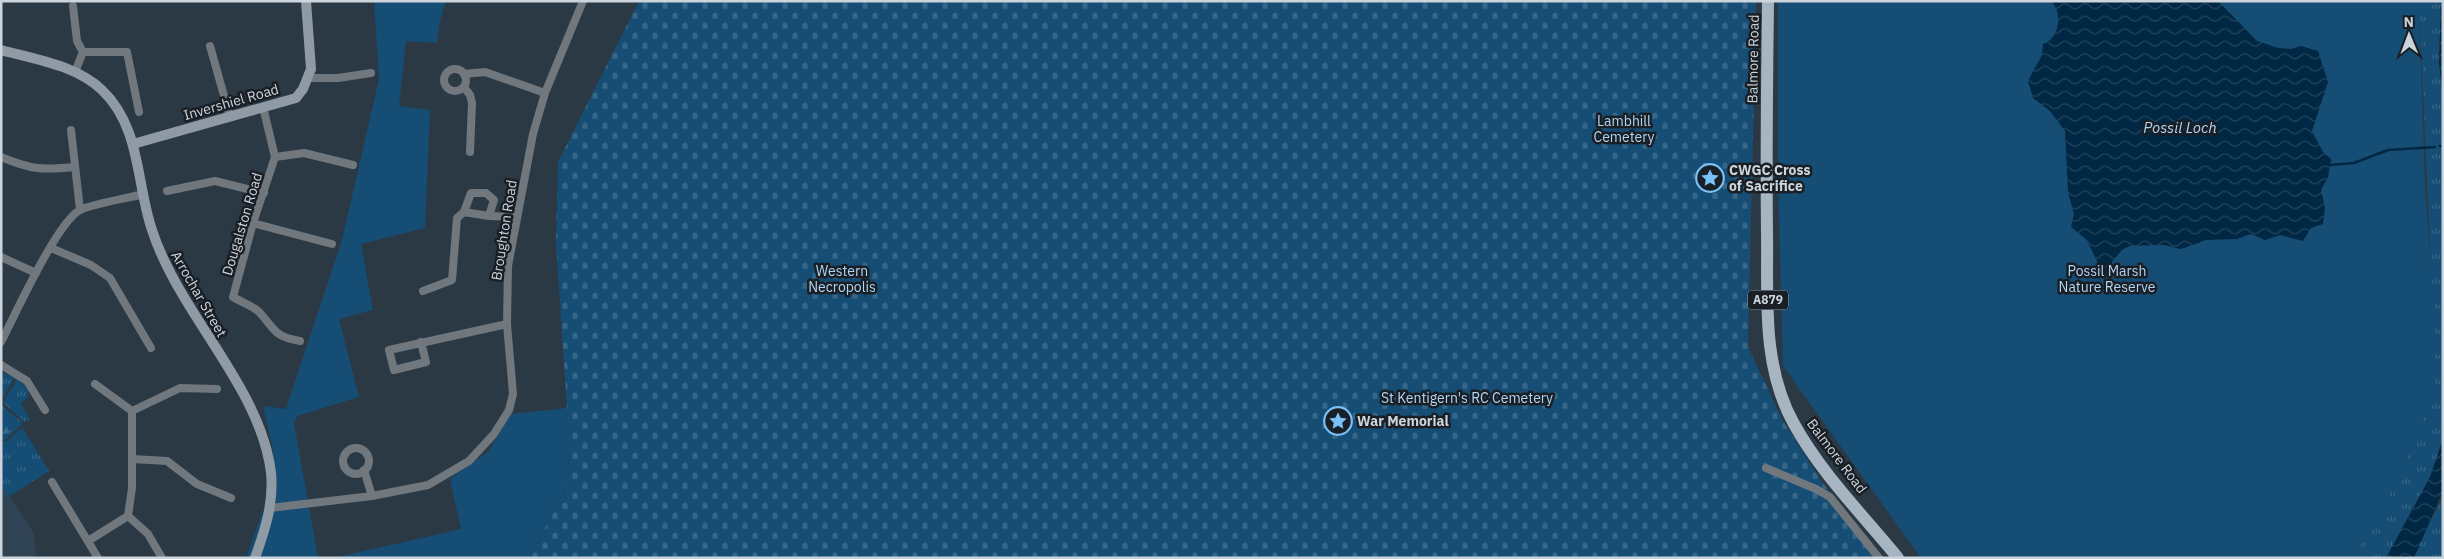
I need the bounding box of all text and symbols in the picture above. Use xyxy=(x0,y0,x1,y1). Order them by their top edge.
north arrow xyxy=(2384,10,2434,60)
text: N xyxy=(2404,13,2414,31)
street label: Balmore Road xyxy=(1743,14,1763,104)
street label: Invershiel Road xyxy=(181,80,281,124)
park label: Lambhill Cemetery xyxy=(1593,112,1655,146)
water label: Possil Loch xyxy=(2143,118,2217,137)
place label: CWGC Cross of Sacrifice xyxy=(1729,161,1811,195)
place icon: CWGC Cross of Sacrifice xyxy=(1695,163,1725,193)
street label: Dougalston Road xyxy=(218,170,266,278)
street label: Broughton Road xyxy=(487,178,521,282)
street label: Arrochar Street xyxy=(167,248,231,340)
park label: Western Necropolis xyxy=(808,262,876,296)
park label: Possil Marsh Nature Reserve xyxy=(2059,262,2156,296)
road number: A879 xyxy=(1748,290,1788,310)
park label: St Kentigern's RC Cemetery xyxy=(1381,389,1553,407)
place icon: War Memorial xyxy=(1323,406,1353,436)
place label: War Memorial xyxy=(1357,412,1449,430)
street label: Balmore Road xyxy=(1803,415,1871,497)

